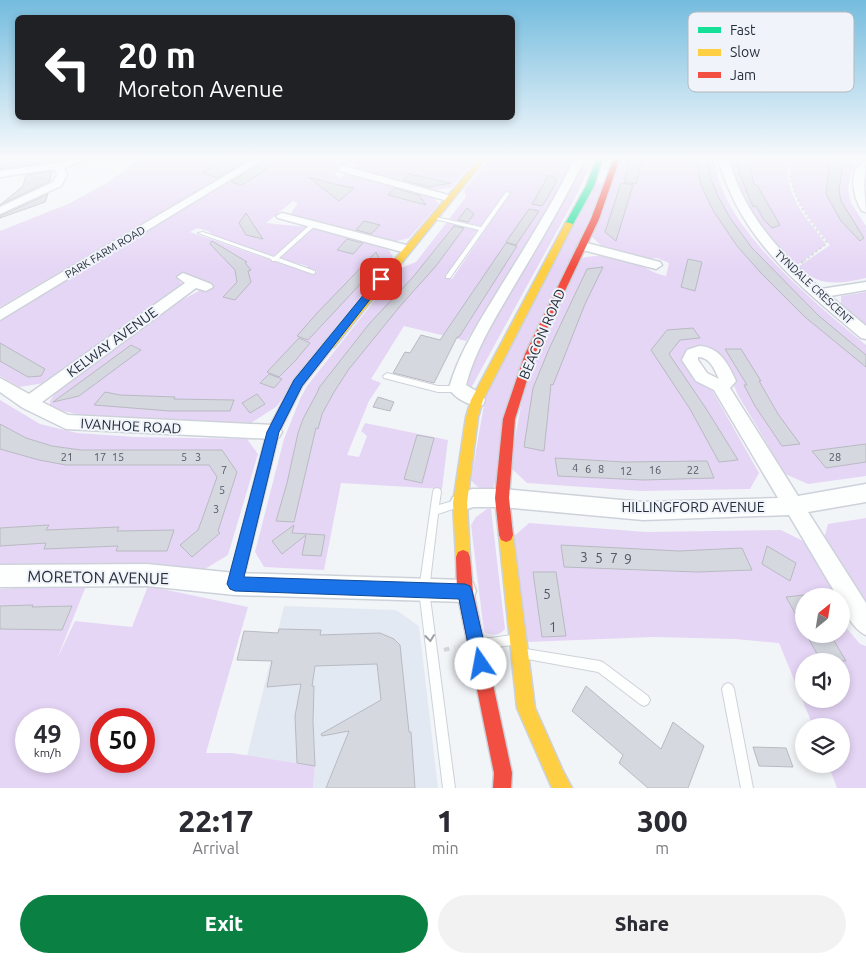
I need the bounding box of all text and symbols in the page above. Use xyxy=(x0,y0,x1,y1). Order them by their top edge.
legend xyxy=(688,12,854,92)
text: Fast xyxy=(730,22,756,38)
icon: left xyxy=(35,35,100,100)
text: 20 m xyxy=(118,35,196,75)
text: Slow xyxy=(730,44,760,60)
text: Jam xyxy=(730,67,756,83)
text: Moreton Avenue xyxy=(118,76,284,101)
street label: PARK FARM ROAD xyxy=(63,223,147,281)
street label: TYNDALE CRESCENT xyxy=(773,248,855,326)
pin xyxy=(360,258,402,300)
icon: arrive xyxy=(367,265,395,293)
street label: BEACON ROAD xyxy=(516,286,568,382)
street label: KELWAY AVENUE xyxy=(64,304,160,380)
street label: IVANHOE ROAD xyxy=(80,415,182,437)
house number: 21 xyxy=(61,451,73,463)
house number: 17 xyxy=(94,451,106,463)
house number: 15 xyxy=(112,451,124,463)
house number: 5 xyxy=(181,451,187,463)
house number: 3 xyxy=(195,451,201,463)
house number: 28 xyxy=(829,451,841,463)
house number: 4 xyxy=(572,462,578,474)
house number: 6 xyxy=(585,463,591,475)
house number: 8 xyxy=(598,463,604,475)
house number: 7 xyxy=(221,464,227,476)
house number: 16 xyxy=(649,464,661,476)
house number: 22 xyxy=(687,464,699,476)
house number: 12 xyxy=(620,465,632,477)
house number: 5 xyxy=(219,484,225,496)
street label: HILLINGFORD AVENUE xyxy=(621,499,765,515)
house number: 3 xyxy=(213,503,219,515)
house number: 3 xyxy=(580,549,588,565)
house number: 5 xyxy=(595,550,603,566)
house number: 7 xyxy=(610,550,618,566)
house number: 9 xyxy=(624,551,632,567)
street label: MORETON AVENUE xyxy=(27,567,169,587)
house number: 5 xyxy=(543,586,551,602)
north arrow xyxy=(795,588,850,642)
map controls xyxy=(795,588,850,773)
house number: 1 xyxy=(549,619,557,635)
one-way arrow xyxy=(424,635,435,643)
position arrow xyxy=(454,637,506,689)
button: sound xyxy=(795,653,850,708)
speed limit sign: 50 xyxy=(90,708,155,773)
button: layers xyxy=(795,718,850,773)
text: 49 xyxy=(33,720,62,748)
text: km/h xyxy=(34,746,61,759)
text: 22:17 xyxy=(178,804,253,838)
text: 1 xyxy=(437,804,454,838)
text: 300 xyxy=(637,804,688,838)
text: Arrival xyxy=(193,839,239,857)
text: min xyxy=(432,839,459,857)
text: m xyxy=(655,839,669,857)
button: Exit xyxy=(20,895,428,953)
button: Share xyxy=(438,895,846,953)

